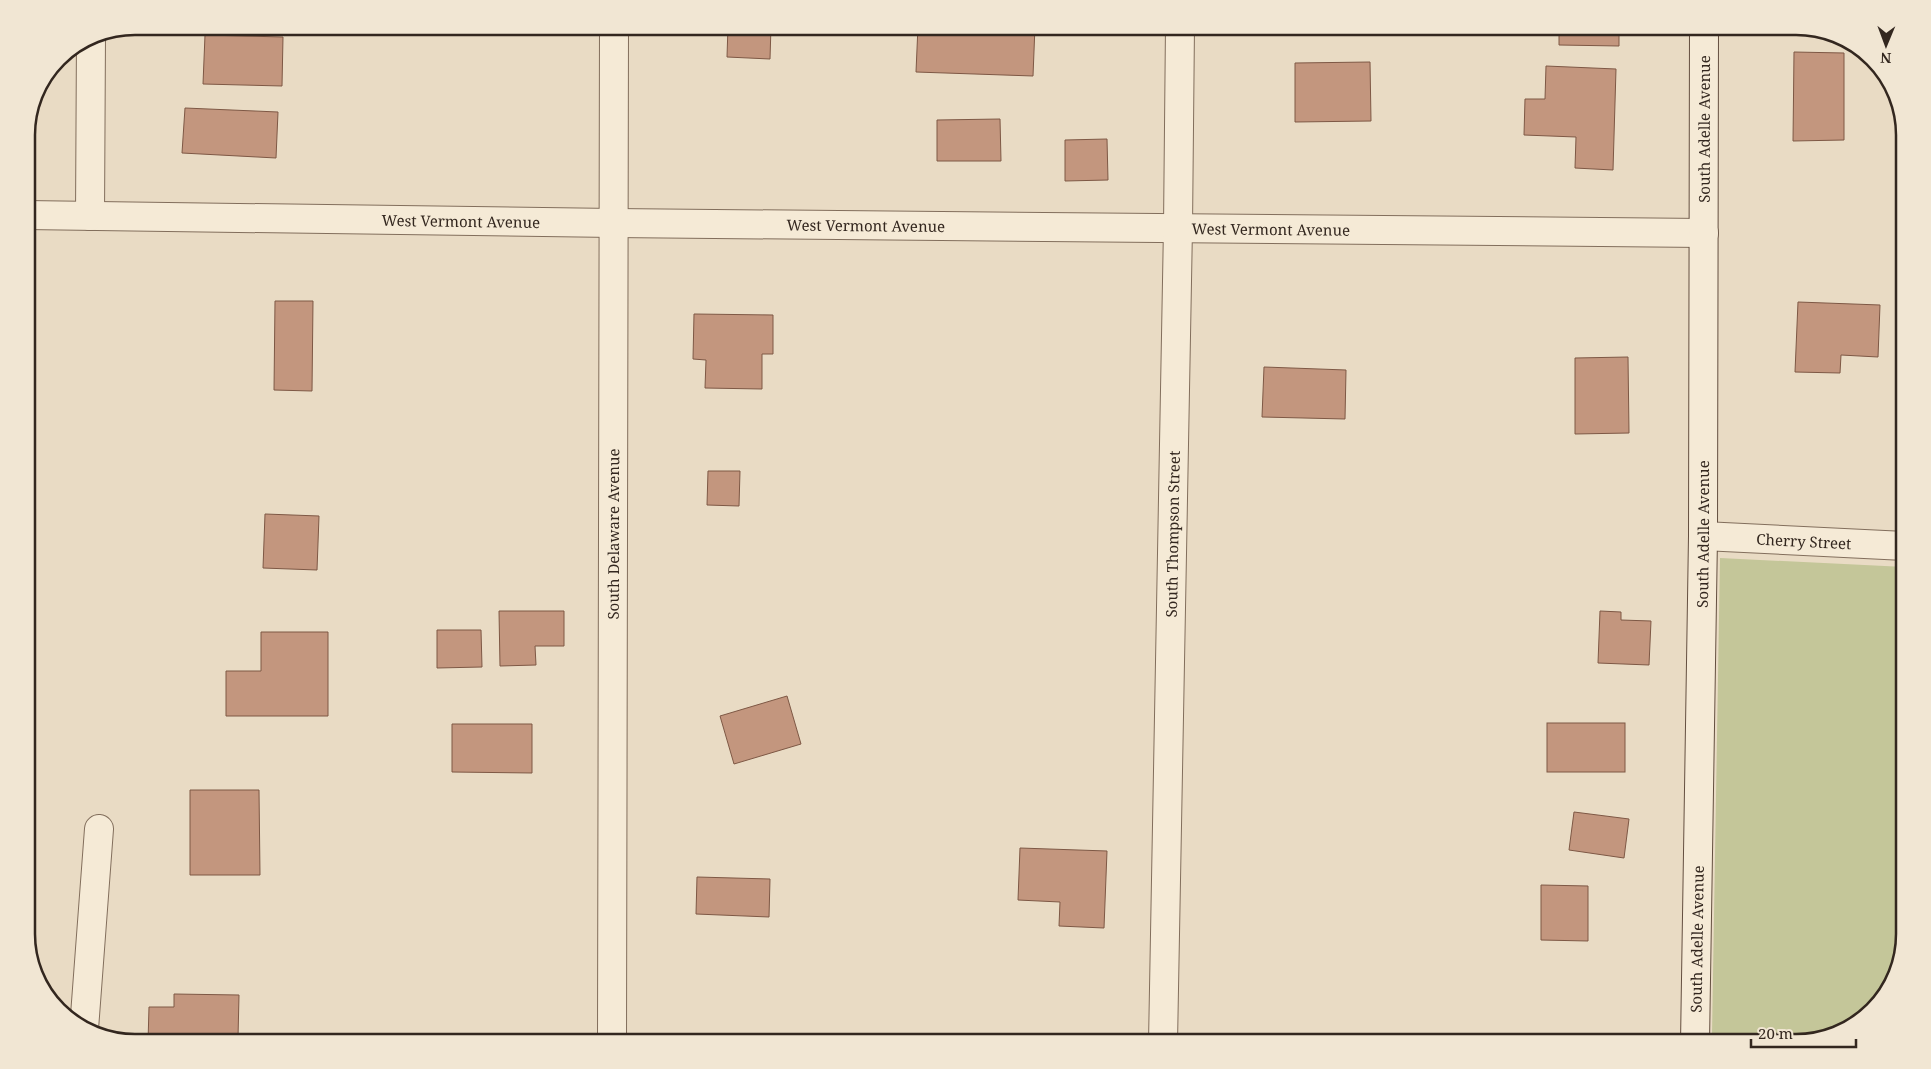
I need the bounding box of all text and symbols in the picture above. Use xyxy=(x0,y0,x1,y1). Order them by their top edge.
north arrow xyxy=(1861,20,1911,70)
text: N xyxy=(1880,49,1891,68)
street label: South Adelle Avenue xyxy=(1694,55,1714,203)
street label: West Vermont Avenue xyxy=(382,210,540,232)
street label: West Vermont Avenue xyxy=(787,215,945,236)
street label: West Vermont Avenue xyxy=(1192,218,1350,240)
street label: South Delaware Avenue xyxy=(603,448,623,620)
street label: South Thompson Street xyxy=(1161,451,1184,618)
street label: South Adelle Avenue xyxy=(1692,460,1713,608)
street label: Cherry Street xyxy=(1756,529,1852,553)
street label: South Adelle Avenue xyxy=(1685,865,1708,1013)
scale bar xyxy=(1751,1016,1856,1048)
text: 20 m xyxy=(1758,1023,1793,1043)

